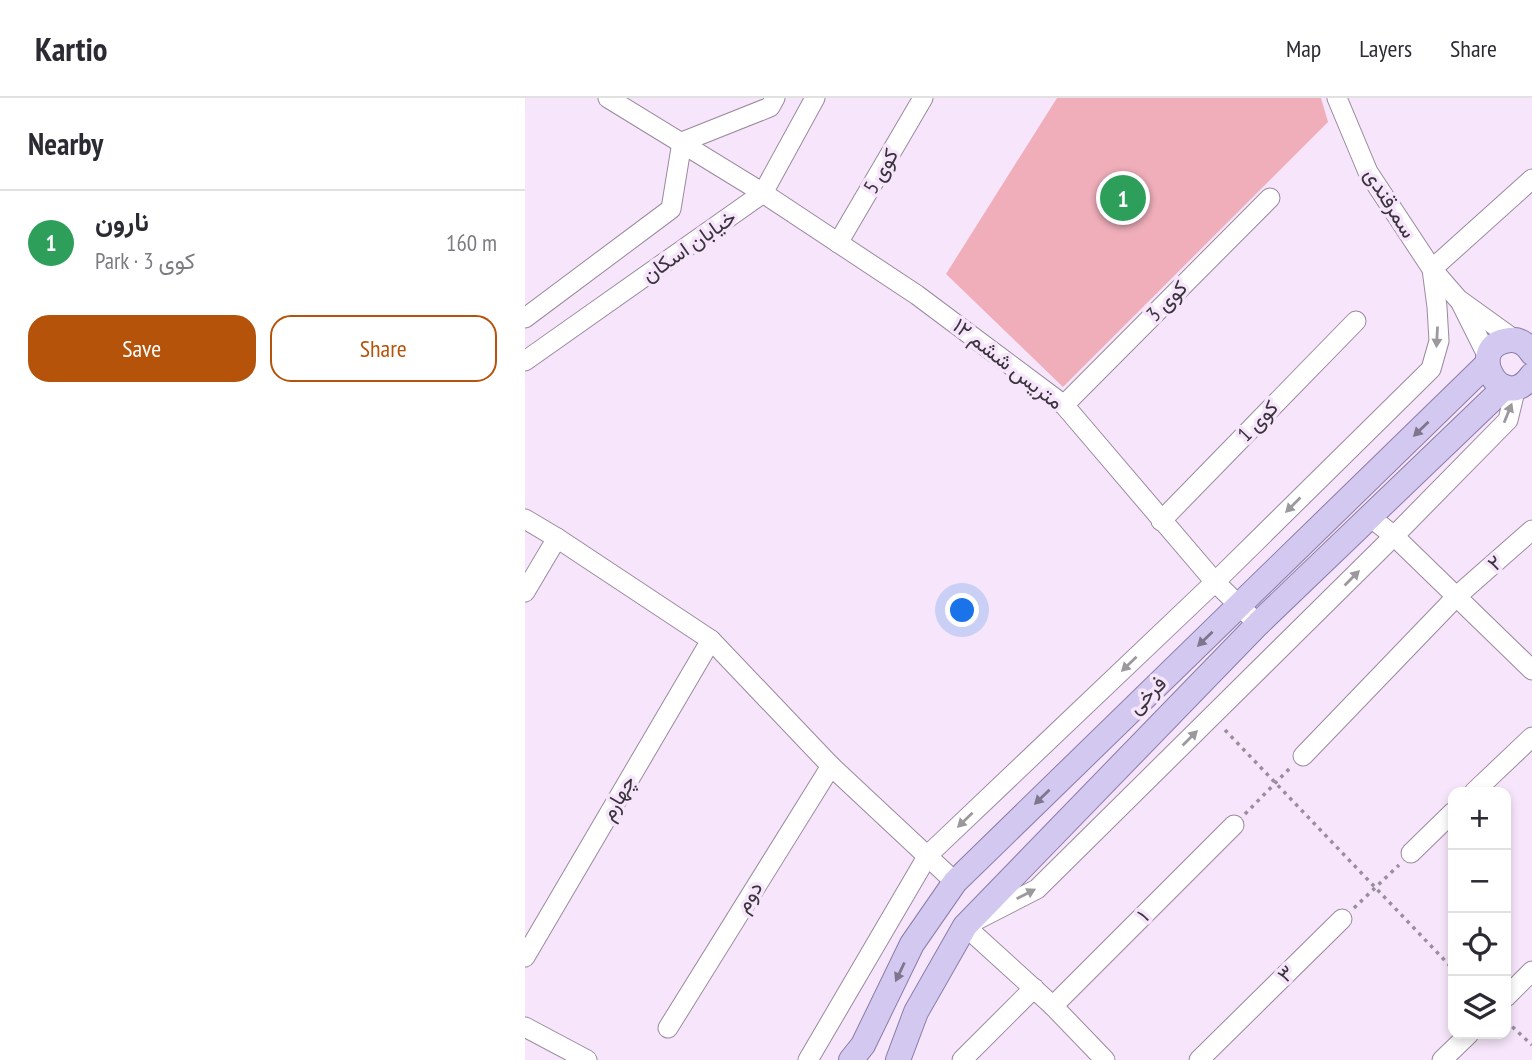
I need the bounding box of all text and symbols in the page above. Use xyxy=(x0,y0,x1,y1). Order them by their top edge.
text: Kartio xyxy=(35,27,108,70)
text: Map xyxy=(1286,33,1321,64)
text: Layers xyxy=(1359,33,1412,64)
text: Share xyxy=(1450,33,1497,64)
text: Nearby xyxy=(28,124,103,163)
street label: کوی 5 xyxy=(857,143,904,198)
street label: سمرقندی xyxy=(1358,163,1423,243)
pin: 1 xyxy=(1100,172,1146,224)
street label: خیابان اسکان xyxy=(636,203,741,288)
text: نارون xyxy=(95,205,149,238)
text: 1 xyxy=(46,228,57,257)
text: 160 m xyxy=(446,228,497,257)
text: Park · کوی 3 xyxy=(95,246,195,275)
street label: کوی 3 xyxy=(1140,274,1193,327)
street label: ۱۲ متریس ششم xyxy=(947,312,1069,416)
button: Save xyxy=(28,315,256,382)
button: Share xyxy=(270,315,497,382)
one-way arrow xyxy=(1432,326,1443,348)
street label: کوی 1 xyxy=(1231,394,1284,447)
one-way arrow xyxy=(1502,403,1513,424)
one-way arrow xyxy=(1413,420,1430,436)
one-way arrow xyxy=(1285,497,1302,513)
street label: ۲ xyxy=(1482,549,1508,576)
one-way arrow xyxy=(1343,570,1360,586)
your location xyxy=(945,593,979,627)
one-way arrow xyxy=(1197,630,1214,646)
one-way arrow xyxy=(1121,655,1138,672)
street label: فرخی xyxy=(1122,670,1172,720)
one-way arrow xyxy=(1182,729,1199,746)
street label: چهارم xyxy=(594,770,642,826)
map controls xyxy=(1448,787,1511,1039)
button: + xyxy=(1448,787,1511,850)
one-way arrow xyxy=(1034,789,1051,805)
one-way arrow xyxy=(956,812,973,829)
button: − xyxy=(1448,850,1511,913)
street label: دوم xyxy=(729,876,769,918)
one-way arrow xyxy=(1016,889,1036,900)
street label: ۱ xyxy=(1131,904,1154,927)
button: locate xyxy=(1448,913,1511,976)
street label: ۳ xyxy=(1271,959,1300,988)
one-way arrow xyxy=(894,962,905,982)
button: layers xyxy=(1448,976,1511,1039)

